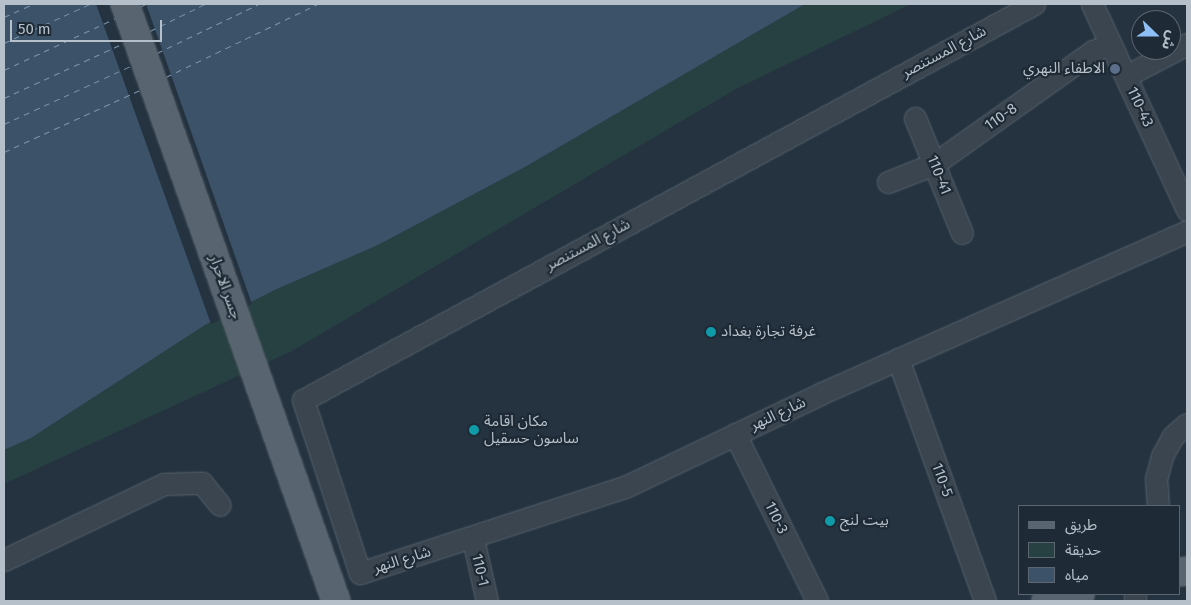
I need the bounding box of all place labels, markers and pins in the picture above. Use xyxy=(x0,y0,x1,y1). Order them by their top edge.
place label: الاطفاء النهري xyxy=(1023,60,1105,78)
marker: الاطفاء النهري xyxy=(1109,63,1121,75)
place label: غرفة تجارة بغداد xyxy=(721,323,816,341)
marker: غرفة تجارة بغداد xyxy=(705,326,717,338)
place label: مكان اقامة ساسون حسقيل xyxy=(484,412,579,447)
marker: مكان اقامة ساسون حسقيل xyxy=(468,424,480,436)
place label: بيت لنج xyxy=(840,512,889,530)
marker: بيت لنج xyxy=(824,515,836,527)

